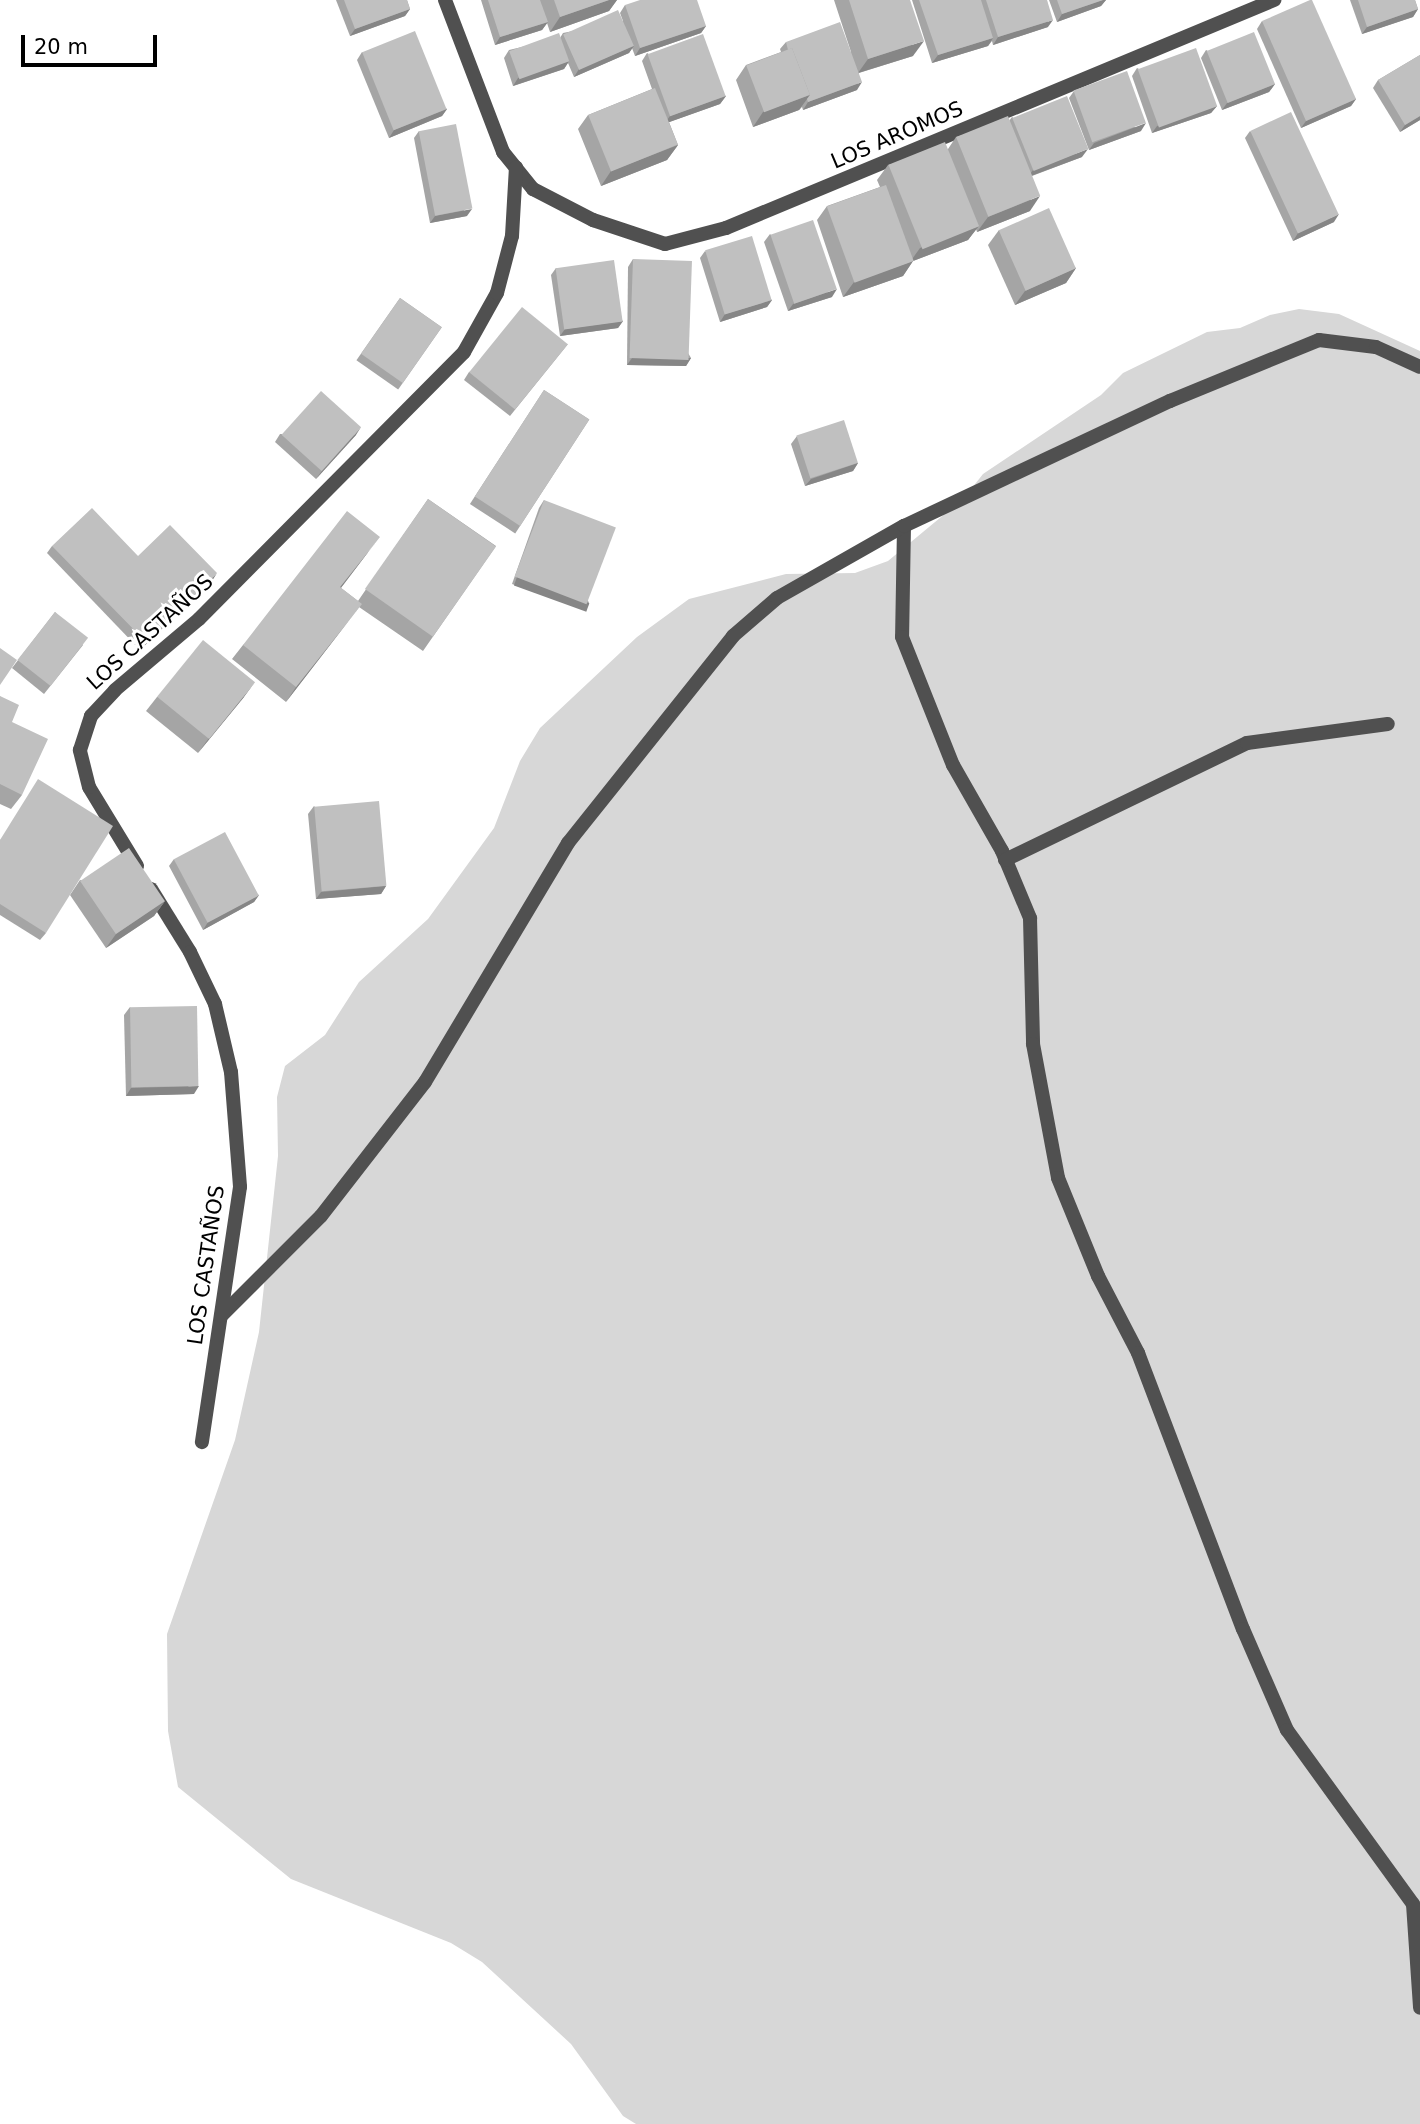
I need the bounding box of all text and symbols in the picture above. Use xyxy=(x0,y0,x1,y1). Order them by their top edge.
scale bar xyxy=(24,21,161,65)
text: 20 m xyxy=(34,35,88,59)
street label: LOS AROMOS xyxy=(827,96,967,174)
street label: LOS CASTAÑOS xyxy=(82,569,218,695)
street label: LOS CASTAÑOS xyxy=(182,1184,230,1346)

